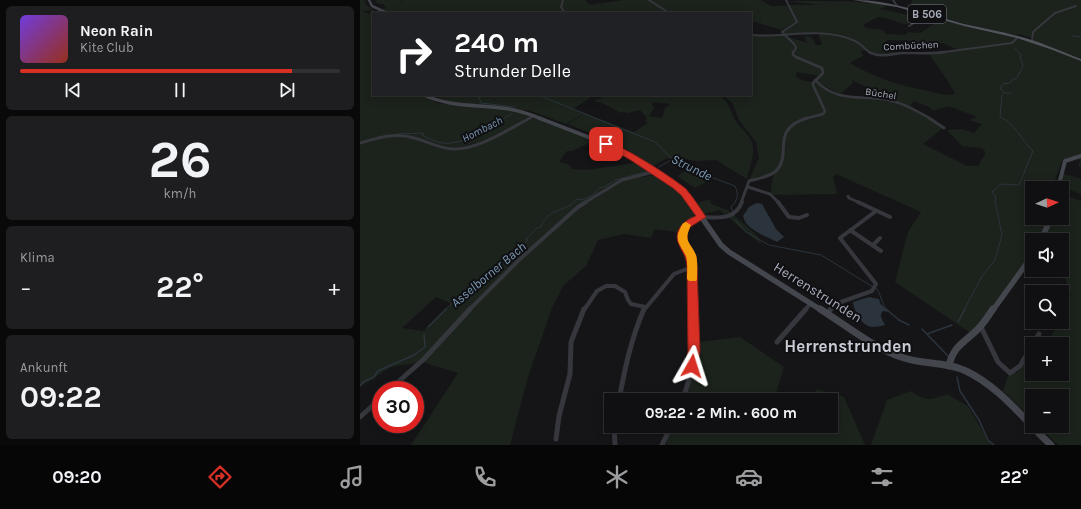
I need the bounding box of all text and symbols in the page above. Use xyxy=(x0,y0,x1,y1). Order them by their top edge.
road number: B 506 xyxy=(908,5,946,23)
text: Neon Rain xyxy=(80,22,153,40)
text: 240 m xyxy=(454,26,539,59)
icon: right xyxy=(388,28,440,80)
street label: Combüchen xyxy=(883,39,939,53)
text: Kite Club xyxy=(80,40,134,55)
text: Strunder Delle xyxy=(454,60,571,82)
icon: previous xyxy=(62,79,84,101)
icon: pause xyxy=(169,79,191,101)
icon: next xyxy=(276,79,298,101)
street label: Büchel xyxy=(864,86,897,102)
water label: Hombach xyxy=(460,114,505,145)
pin xyxy=(589,127,623,161)
text: 26 xyxy=(148,129,212,190)
icon: arrive xyxy=(595,133,617,155)
water label: Strunde xyxy=(669,151,714,184)
north arrow xyxy=(1025,181,1069,225)
map controls xyxy=(1025,181,1069,433)
text: km/h xyxy=(164,186,196,201)
button: sound xyxy=(1025,233,1069,277)
water label: Asselborner Bach xyxy=(448,239,529,310)
text: Klima xyxy=(20,250,55,265)
street label: Herrenstrunden xyxy=(770,258,865,326)
text: 22° xyxy=(156,269,204,305)
text: − xyxy=(20,275,32,301)
text: + xyxy=(328,275,340,301)
button: search xyxy=(1025,285,1069,329)
district label: Herrenstrunden xyxy=(784,336,912,356)
button: + xyxy=(1025,337,1069,381)
position arrow xyxy=(671,345,713,387)
text: Ankunft xyxy=(20,360,68,375)
text: 09:22 xyxy=(20,379,102,415)
speed limit sign: 30 xyxy=(372,381,424,433)
button: − xyxy=(1025,389,1069,433)
text: 09:22 · 2 Min. · 600 m xyxy=(645,404,797,422)
icon: directions xyxy=(206,463,234,491)
icon: music xyxy=(338,463,366,491)
icon: phone xyxy=(471,463,499,491)
icon: climate xyxy=(603,463,631,491)
icon: car xyxy=(735,463,763,491)
icon: filters xyxy=(868,463,896,491)
text: 09:20 xyxy=(52,466,102,488)
text: 22° xyxy=(1000,466,1029,488)

